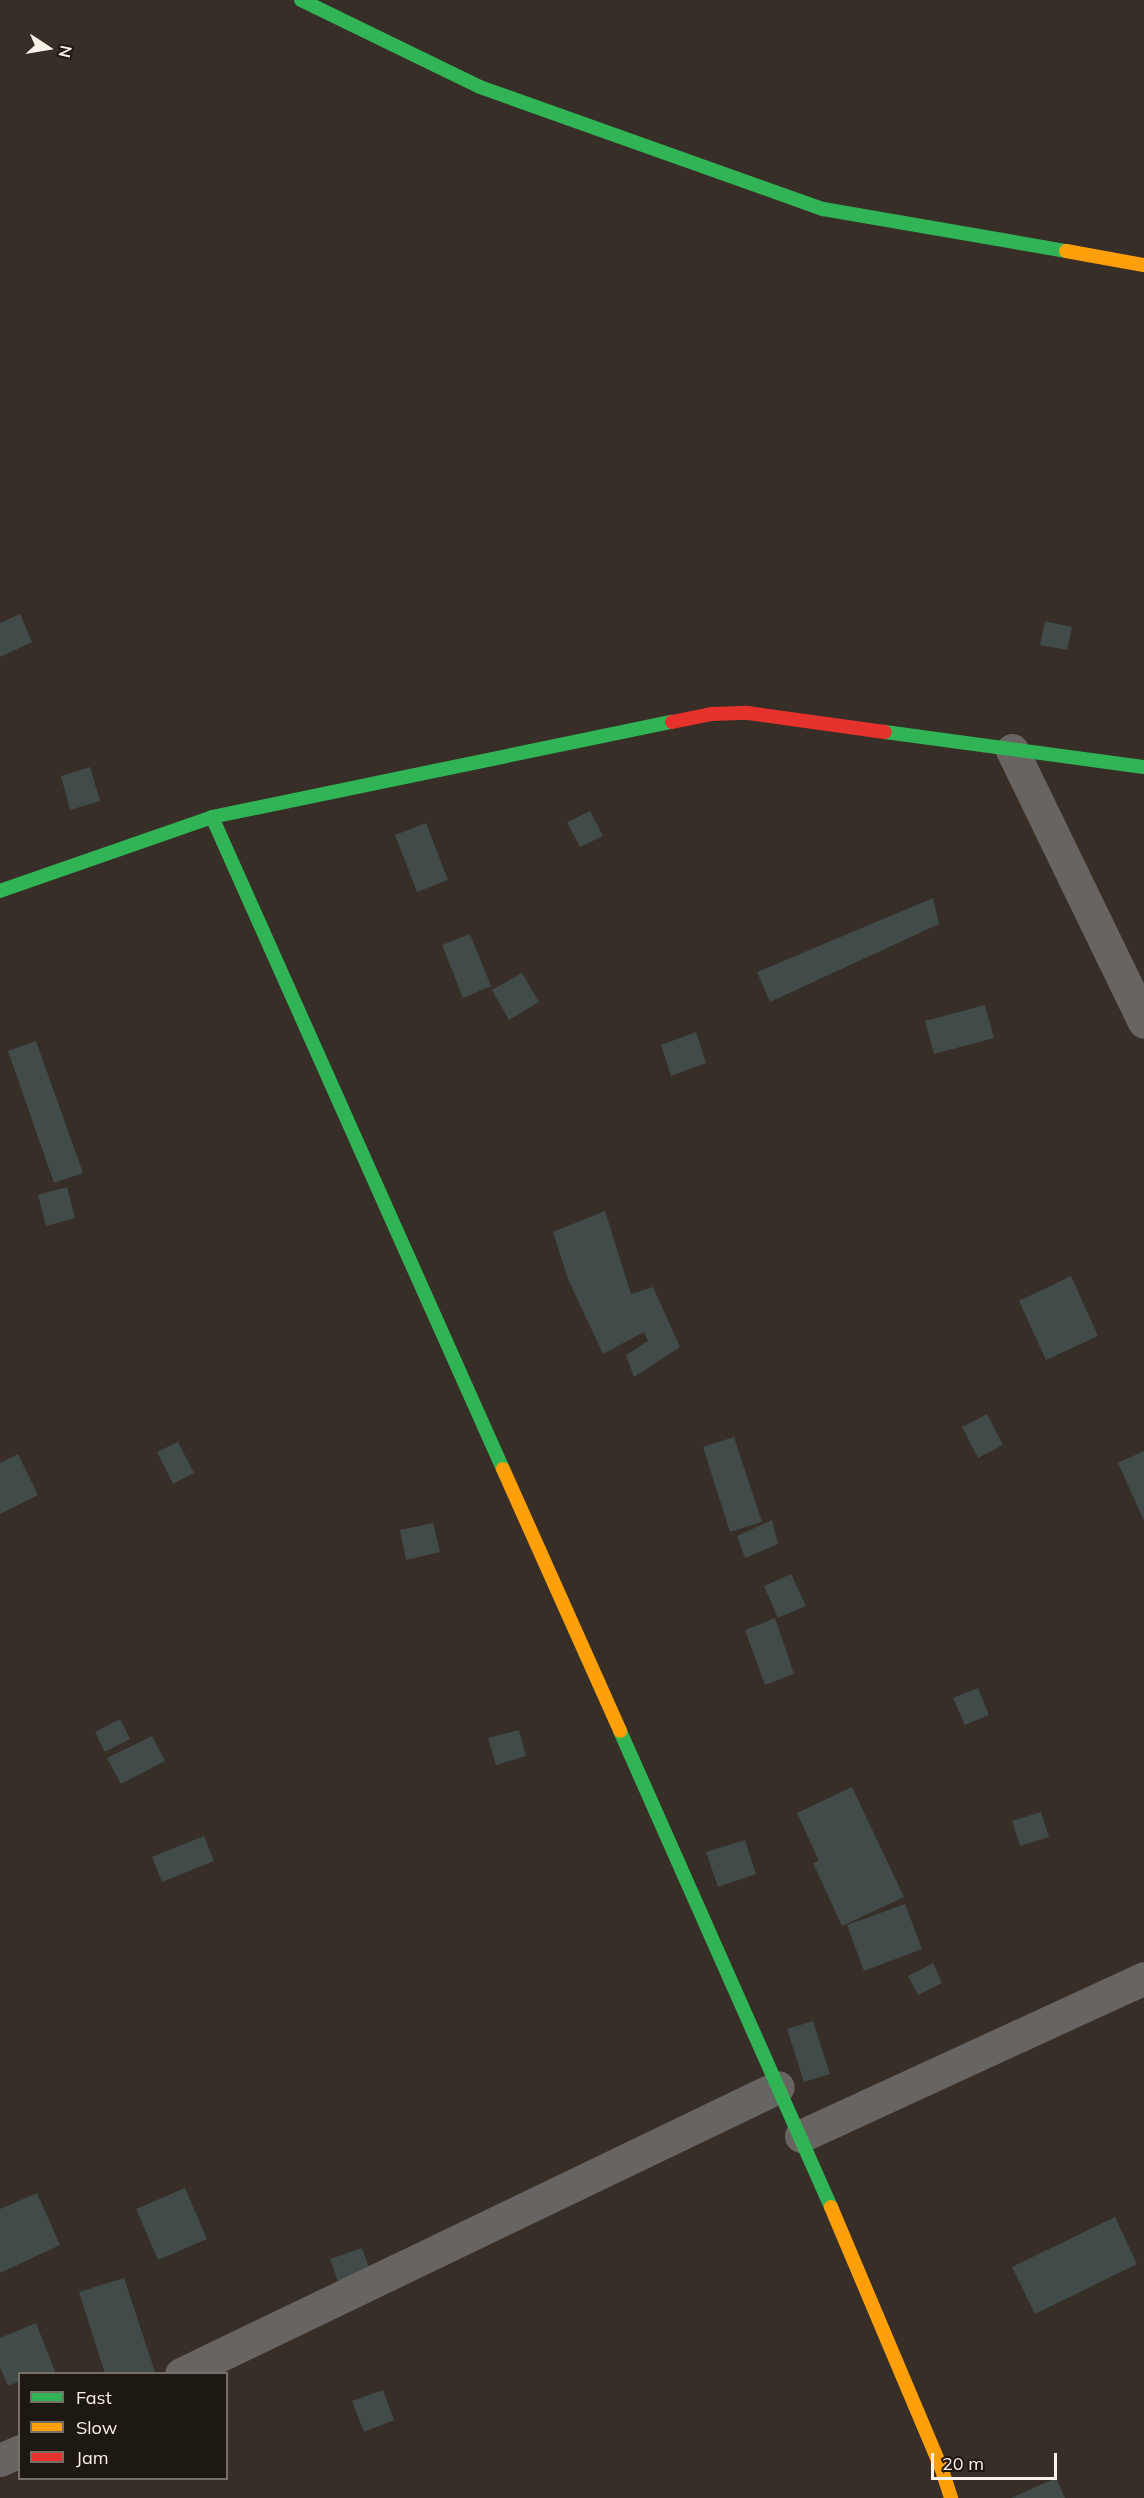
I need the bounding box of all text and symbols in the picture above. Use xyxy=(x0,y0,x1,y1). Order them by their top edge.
north arrow xyxy=(18,18,78,78)
text: N xyxy=(55,44,77,60)
legend xyxy=(18,2372,228,2480)
text: Fast xyxy=(76,2386,112,2409)
text: Slow xyxy=(76,2416,117,2439)
scale bar xyxy=(934,2441,1060,2479)
text: Jam xyxy=(76,2446,109,2469)
text: 20 m xyxy=(942,2452,984,2475)

